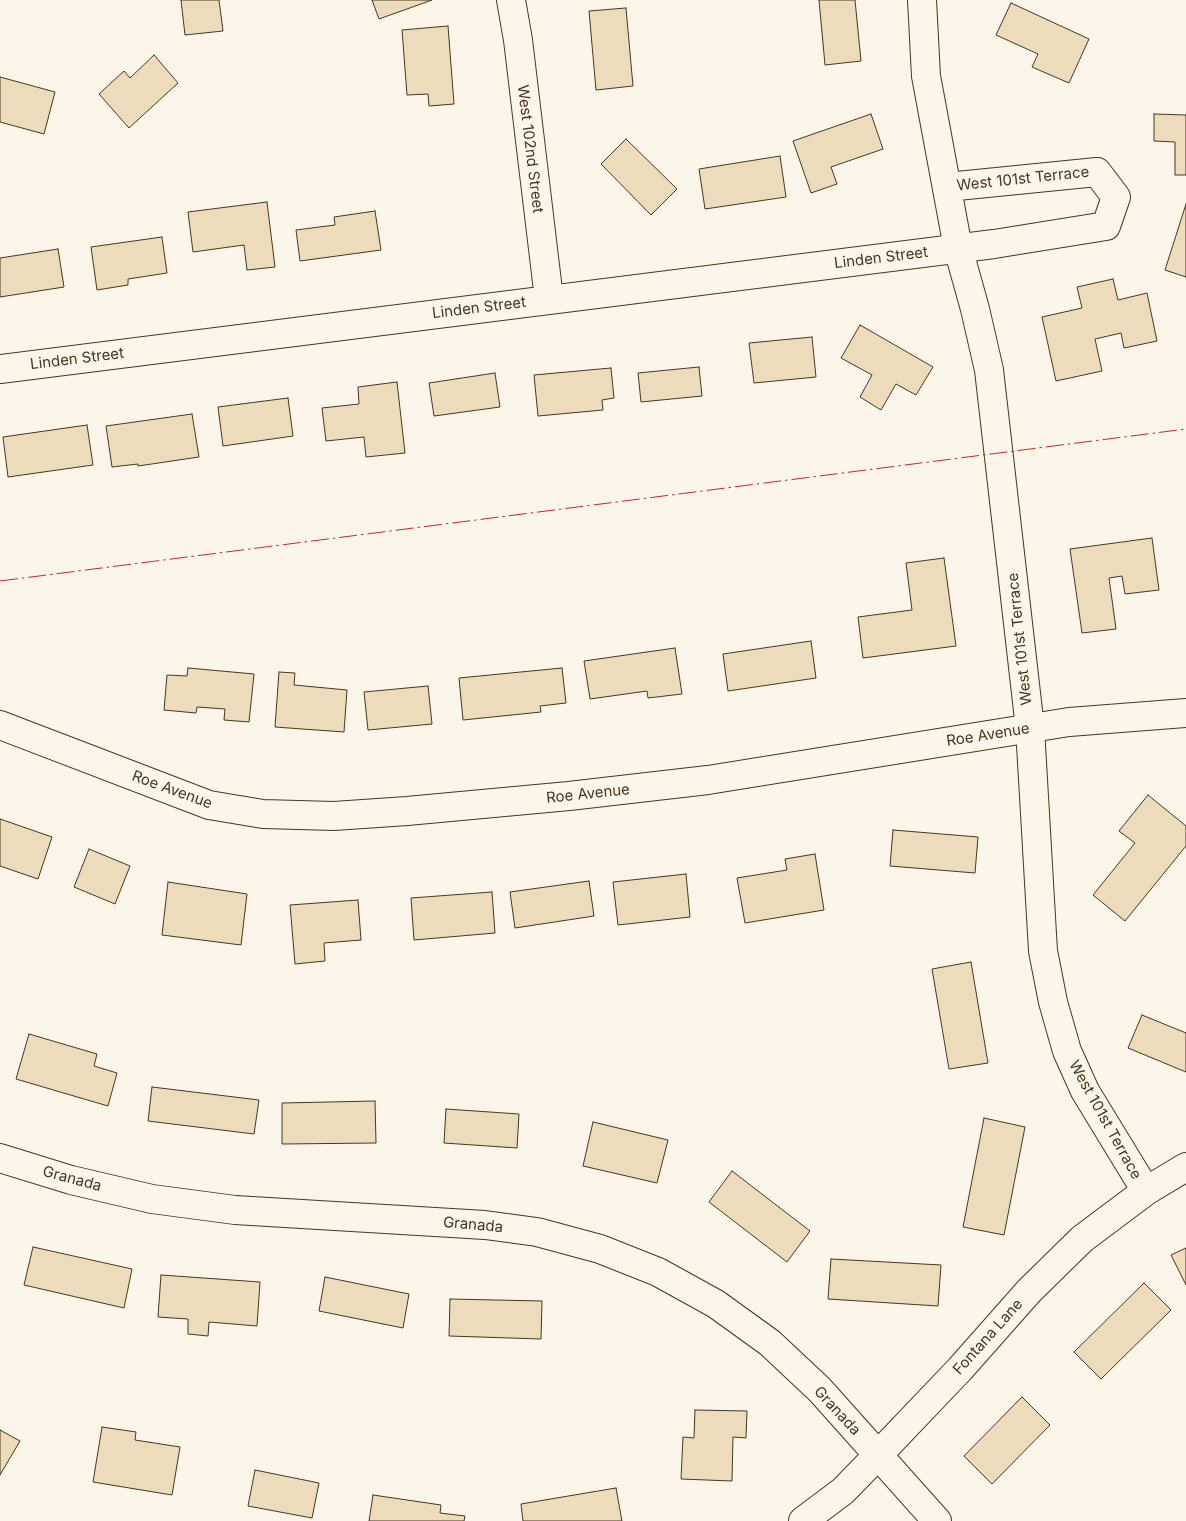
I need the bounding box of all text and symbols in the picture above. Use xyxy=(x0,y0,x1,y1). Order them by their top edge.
street label: West 102nd Street xyxy=(513,84,547,214)
street label: West 101st Terrace xyxy=(956,163,1090,195)
street label: Linden Street xyxy=(833,243,929,273)
street label: Linden Street xyxy=(431,293,527,323)
street label: Linden Street xyxy=(29,344,125,374)
street label: West 101st Terrace xyxy=(1004,572,1036,706)
street label: Roe Avenue xyxy=(945,720,1031,750)
street label: Roe Avenue xyxy=(129,767,215,813)
street label: Roe Avenue xyxy=(545,781,631,807)
street label: West 101st Terrace xyxy=(1065,1057,1145,1183)
street label: Granada xyxy=(41,1163,103,1195)
street label: Granada xyxy=(442,1213,504,1237)
street label: Fontana Lane xyxy=(949,1295,1027,1379)
street label: Granada xyxy=(810,1383,864,1439)

